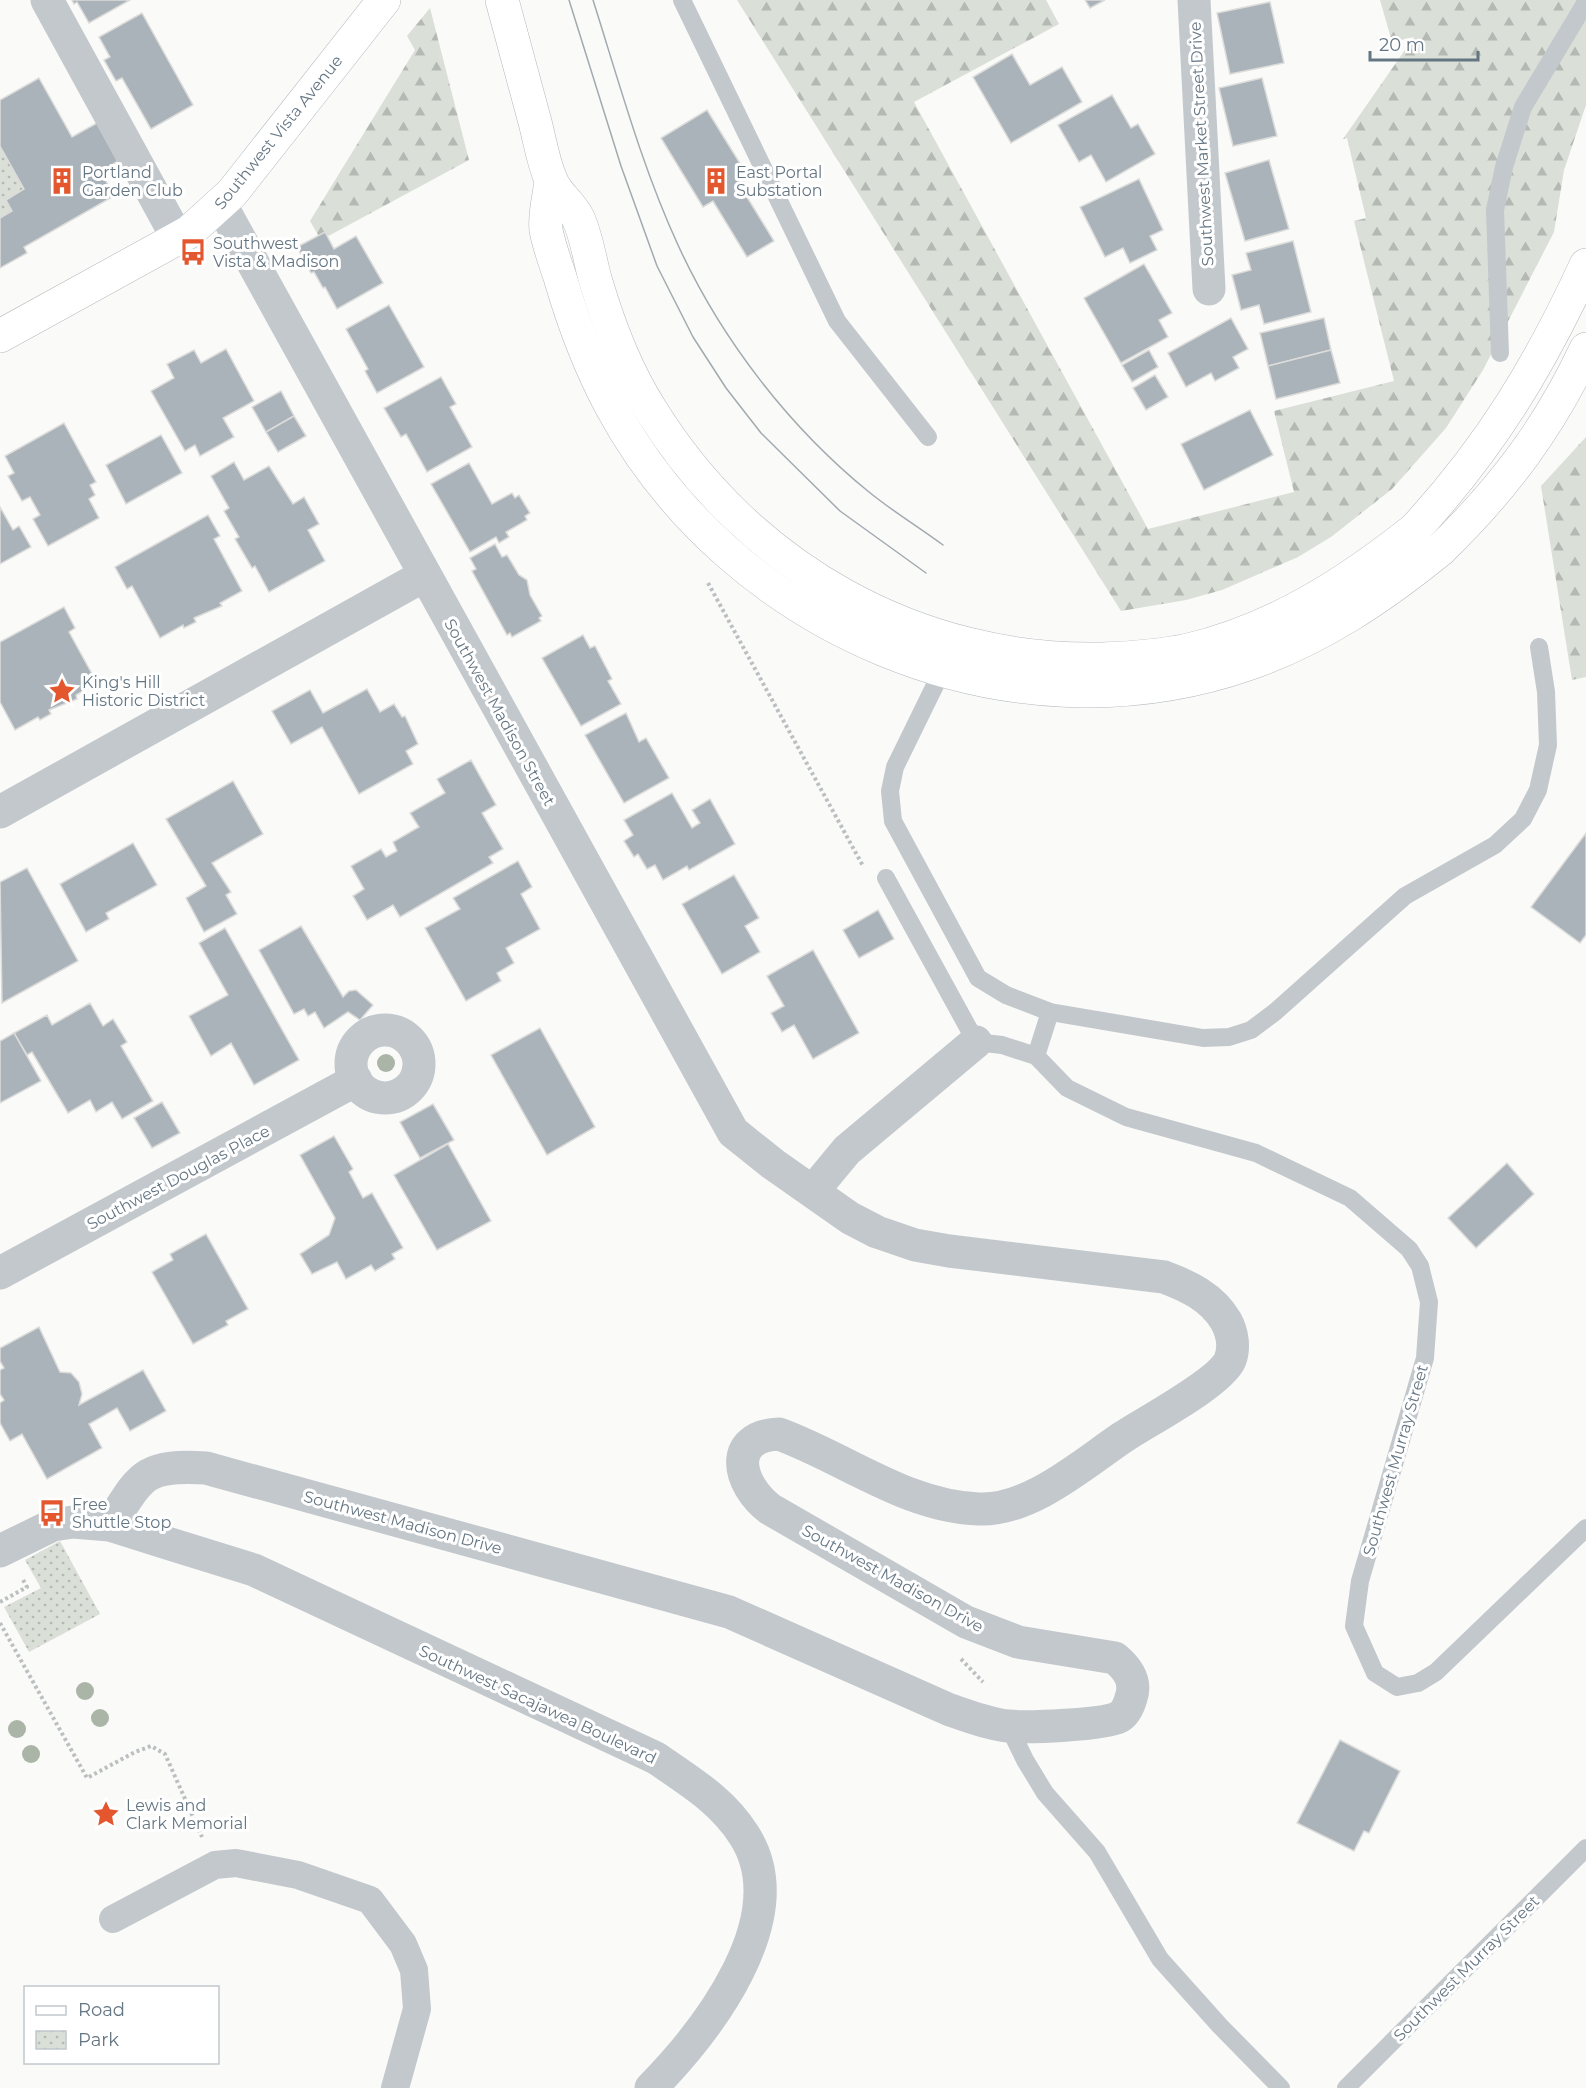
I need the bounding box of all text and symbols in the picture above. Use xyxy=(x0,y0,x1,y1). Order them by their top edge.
street label: Southwest Market Street Drive xyxy=(1186,21,1217,267)
scale bar xyxy=(1370,24,1478,62)
text: 20 m xyxy=(1379,34,1425,56)
street label: Southwest Vista Avenue xyxy=(210,51,346,213)
place label: Portland Garden Club xyxy=(82,163,183,200)
place label: East Portal Substation xyxy=(736,163,823,200)
building icon: Portland Garden Club xyxy=(47,166,77,196)
building icon: East Portal Substation xyxy=(701,166,731,196)
place label: Southwest Vista & Madison xyxy=(213,234,339,271)
bus stop icon: Southwest Vista & Madison xyxy=(178,237,208,267)
street label: Southwest Madison Street xyxy=(440,615,559,809)
place label: King's Hill Historic District xyxy=(82,673,206,710)
place icon: King's Hill Historic District xyxy=(47,676,77,706)
street label: Southwest Douglas Place xyxy=(84,1121,273,1234)
street label: Southwest Murray Street xyxy=(1359,1362,1432,1558)
street label: Southwest Madison Drive xyxy=(302,1487,504,1558)
place label: Free Shuttle Stop xyxy=(72,1495,171,1532)
bus stop icon: Free Shuttle Stop xyxy=(37,1498,67,1528)
street label: Southwest Madison Drive xyxy=(799,1521,987,1636)
street label: Southwest Sacajawea Boulevard xyxy=(416,1641,659,1768)
place label: Lewis and Clark Memorial xyxy=(126,1796,247,1833)
place icon: Lewis and Clark Memorial xyxy=(91,1799,121,1829)
street label: Southwest Murray Street xyxy=(1390,1891,1544,2045)
legend xyxy=(24,1986,219,2064)
text: Road xyxy=(78,1999,125,2021)
text: Park xyxy=(78,2029,119,2051)

